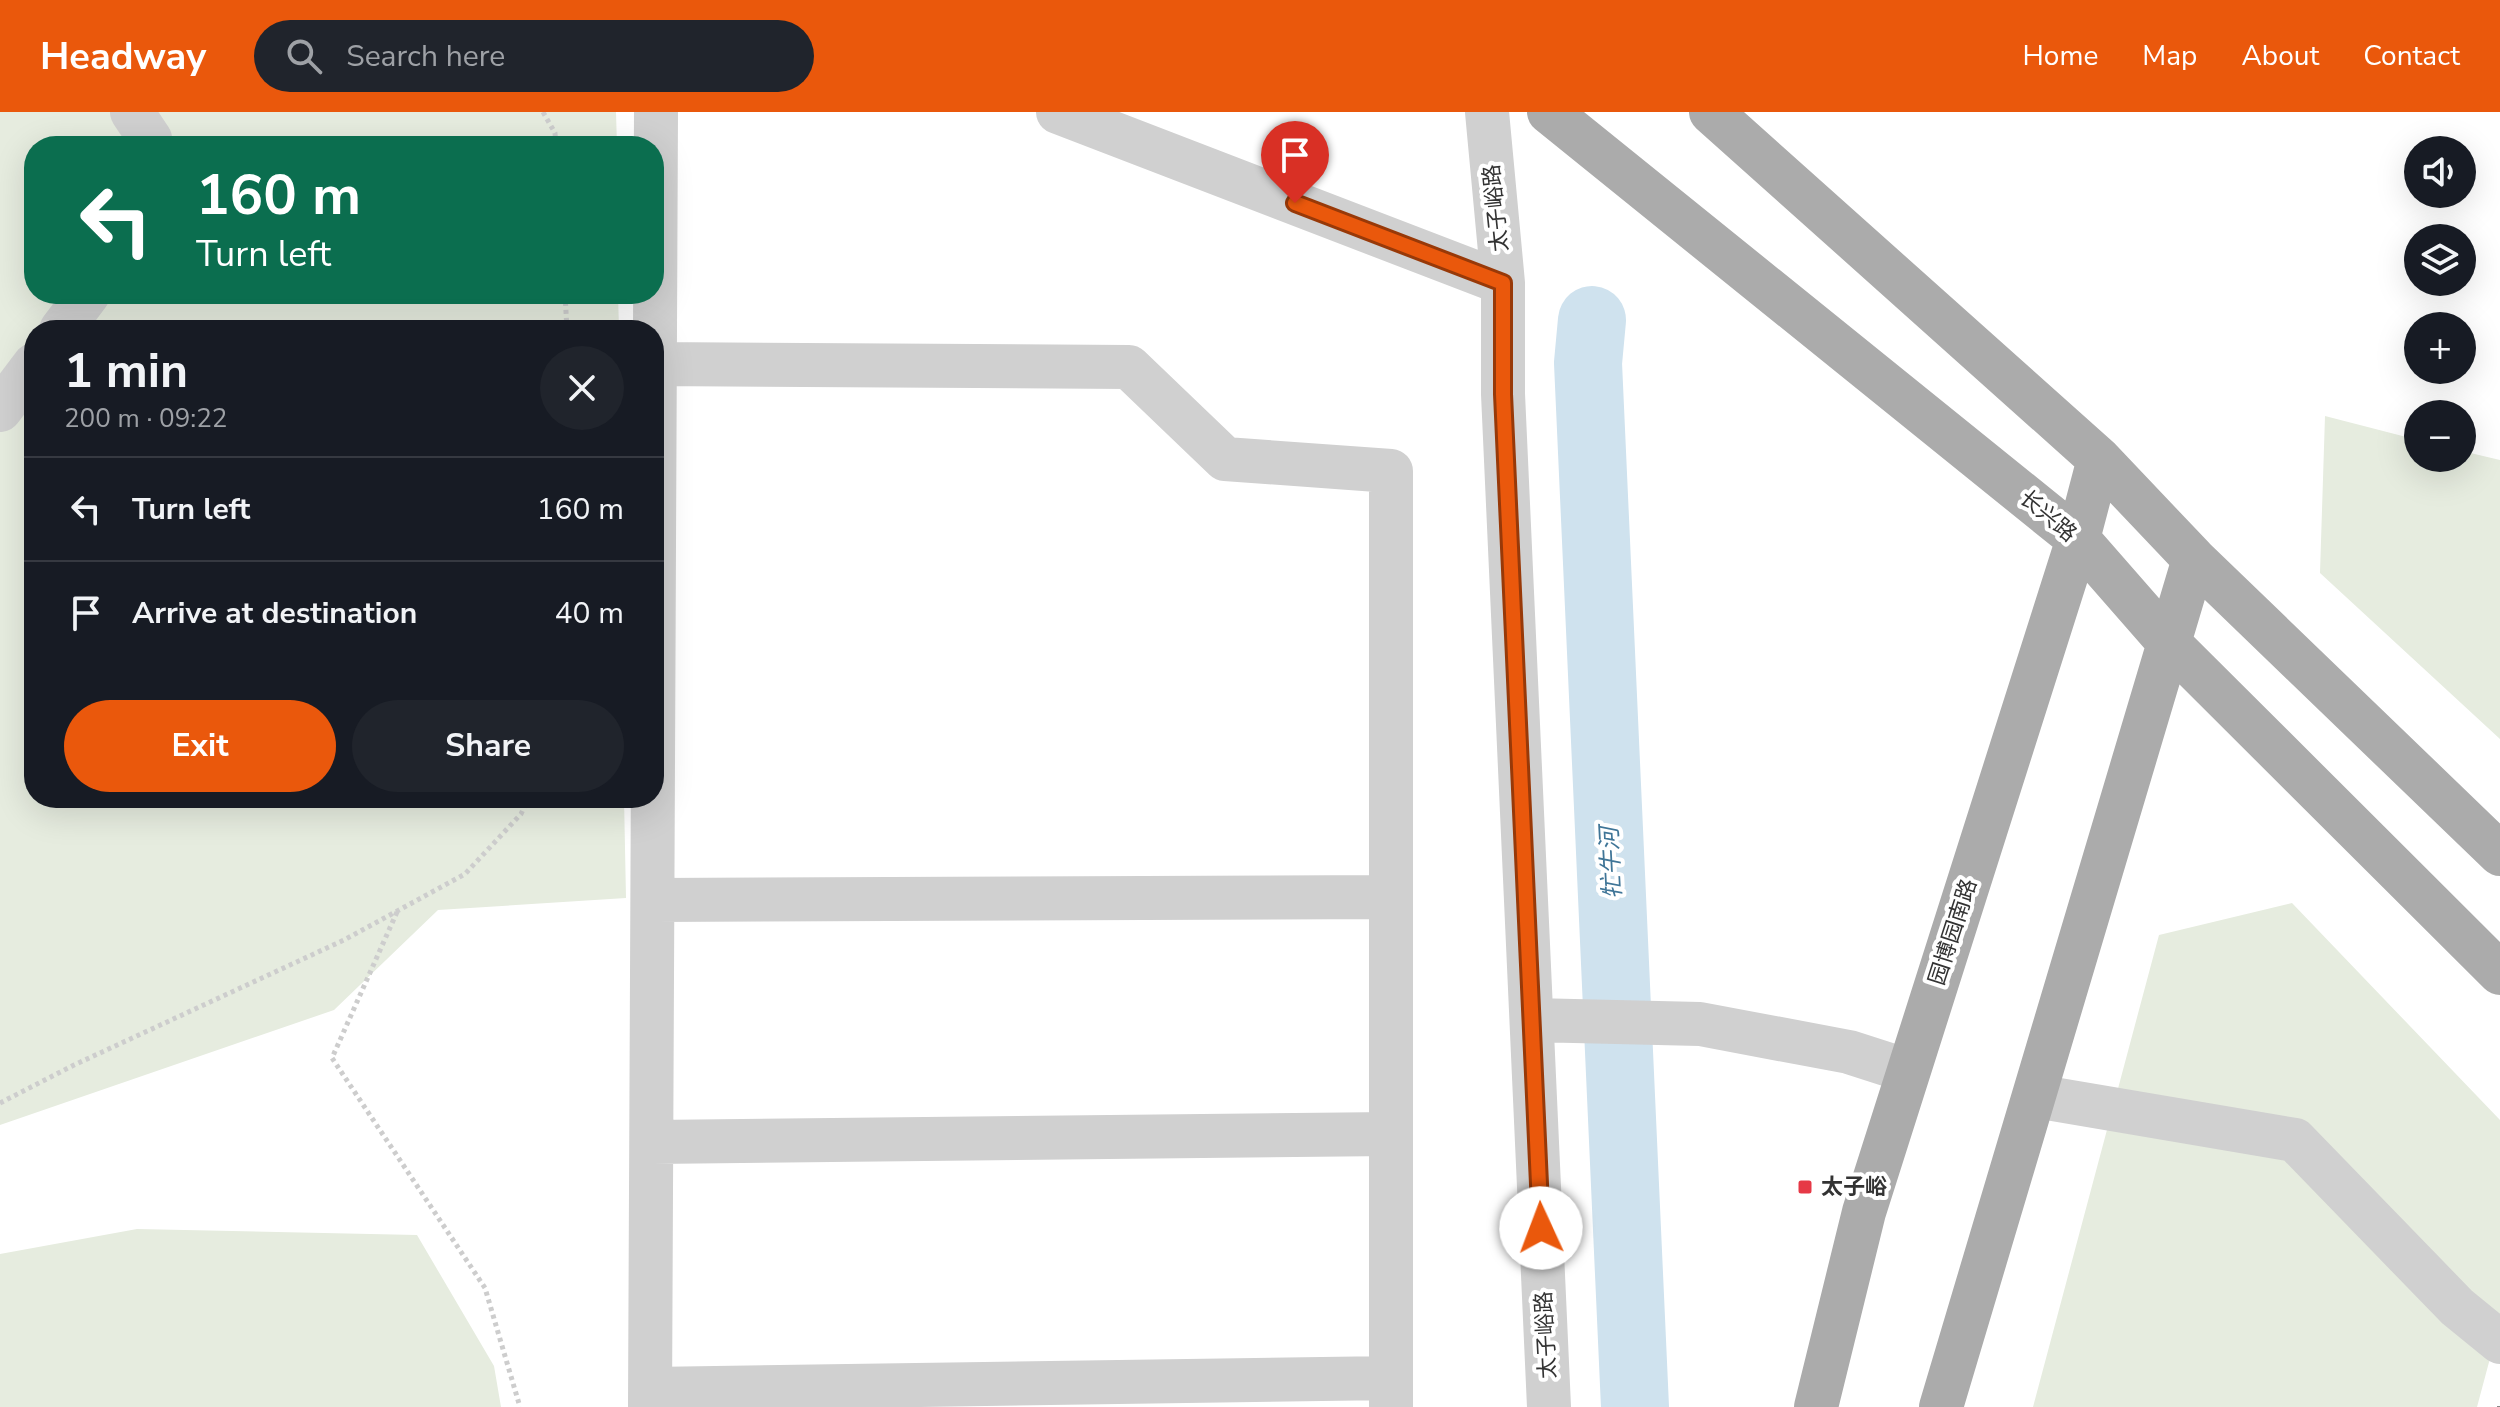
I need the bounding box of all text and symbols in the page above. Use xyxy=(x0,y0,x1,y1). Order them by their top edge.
search box xyxy=(254,20,814,92)
text: Headway xyxy=(40,31,206,82)
icon: search xyxy=(282,34,326,78)
text: Search here xyxy=(346,36,505,77)
text: Home xyxy=(2023,37,2098,75)
text: Map xyxy=(2142,37,2197,75)
text: About xyxy=(2241,37,2319,75)
text: Contact xyxy=(2363,37,2460,75)
pin xyxy=(1261,121,1329,203)
icon: arrive xyxy=(1273,133,1317,177)
map controls xyxy=(2404,136,2476,472)
button: sound xyxy=(2404,136,2476,208)
text: 160 m xyxy=(196,157,361,234)
street label: 太子峪路 xyxy=(1476,163,1516,253)
icon: left xyxy=(64,168,168,272)
button: layers xyxy=(2404,224,2476,296)
text: Turn left xyxy=(196,230,331,279)
button: + xyxy=(2404,312,2476,384)
text: 1 min xyxy=(64,338,188,404)
button: close xyxy=(540,346,624,430)
button: − xyxy=(2404,400,2476,472)
text: 200 m · 09:22 xyxy=(64,401,227,436)
street label: 长兴路 xyxy=(2013,483,2083,549)
icon: left xyxy=(64,487,108,531)
text: Turn left xyxy=(132,489,250,530)
text: 160 m xyxy=(537,489,624,530)
icon: arrive xyxy=(64,591,108,635)
text: Arrive at destination xyxy=(132,593,417,634)
text: 40 m xyxy=(555,593,624,634)
button: Exit xyxy=(64,700,336,792)
button: Share xyxy=(352,700,624,792)
water label: 牤牛河 xyxy=(1593,822,1629,900)
street label: 园博园南路 xyxy=(1922,875,1984,989)
place label: 太子峪 xyxy=(1821,1172,1887,1202)
marker: 太子峪 xyxy=(1796,1178,1814,1196)
position arrow xyxy=(1499,1186,1583,1270)
street label: 太子峪路 xyxy=(1529,1290,1563,1380)

